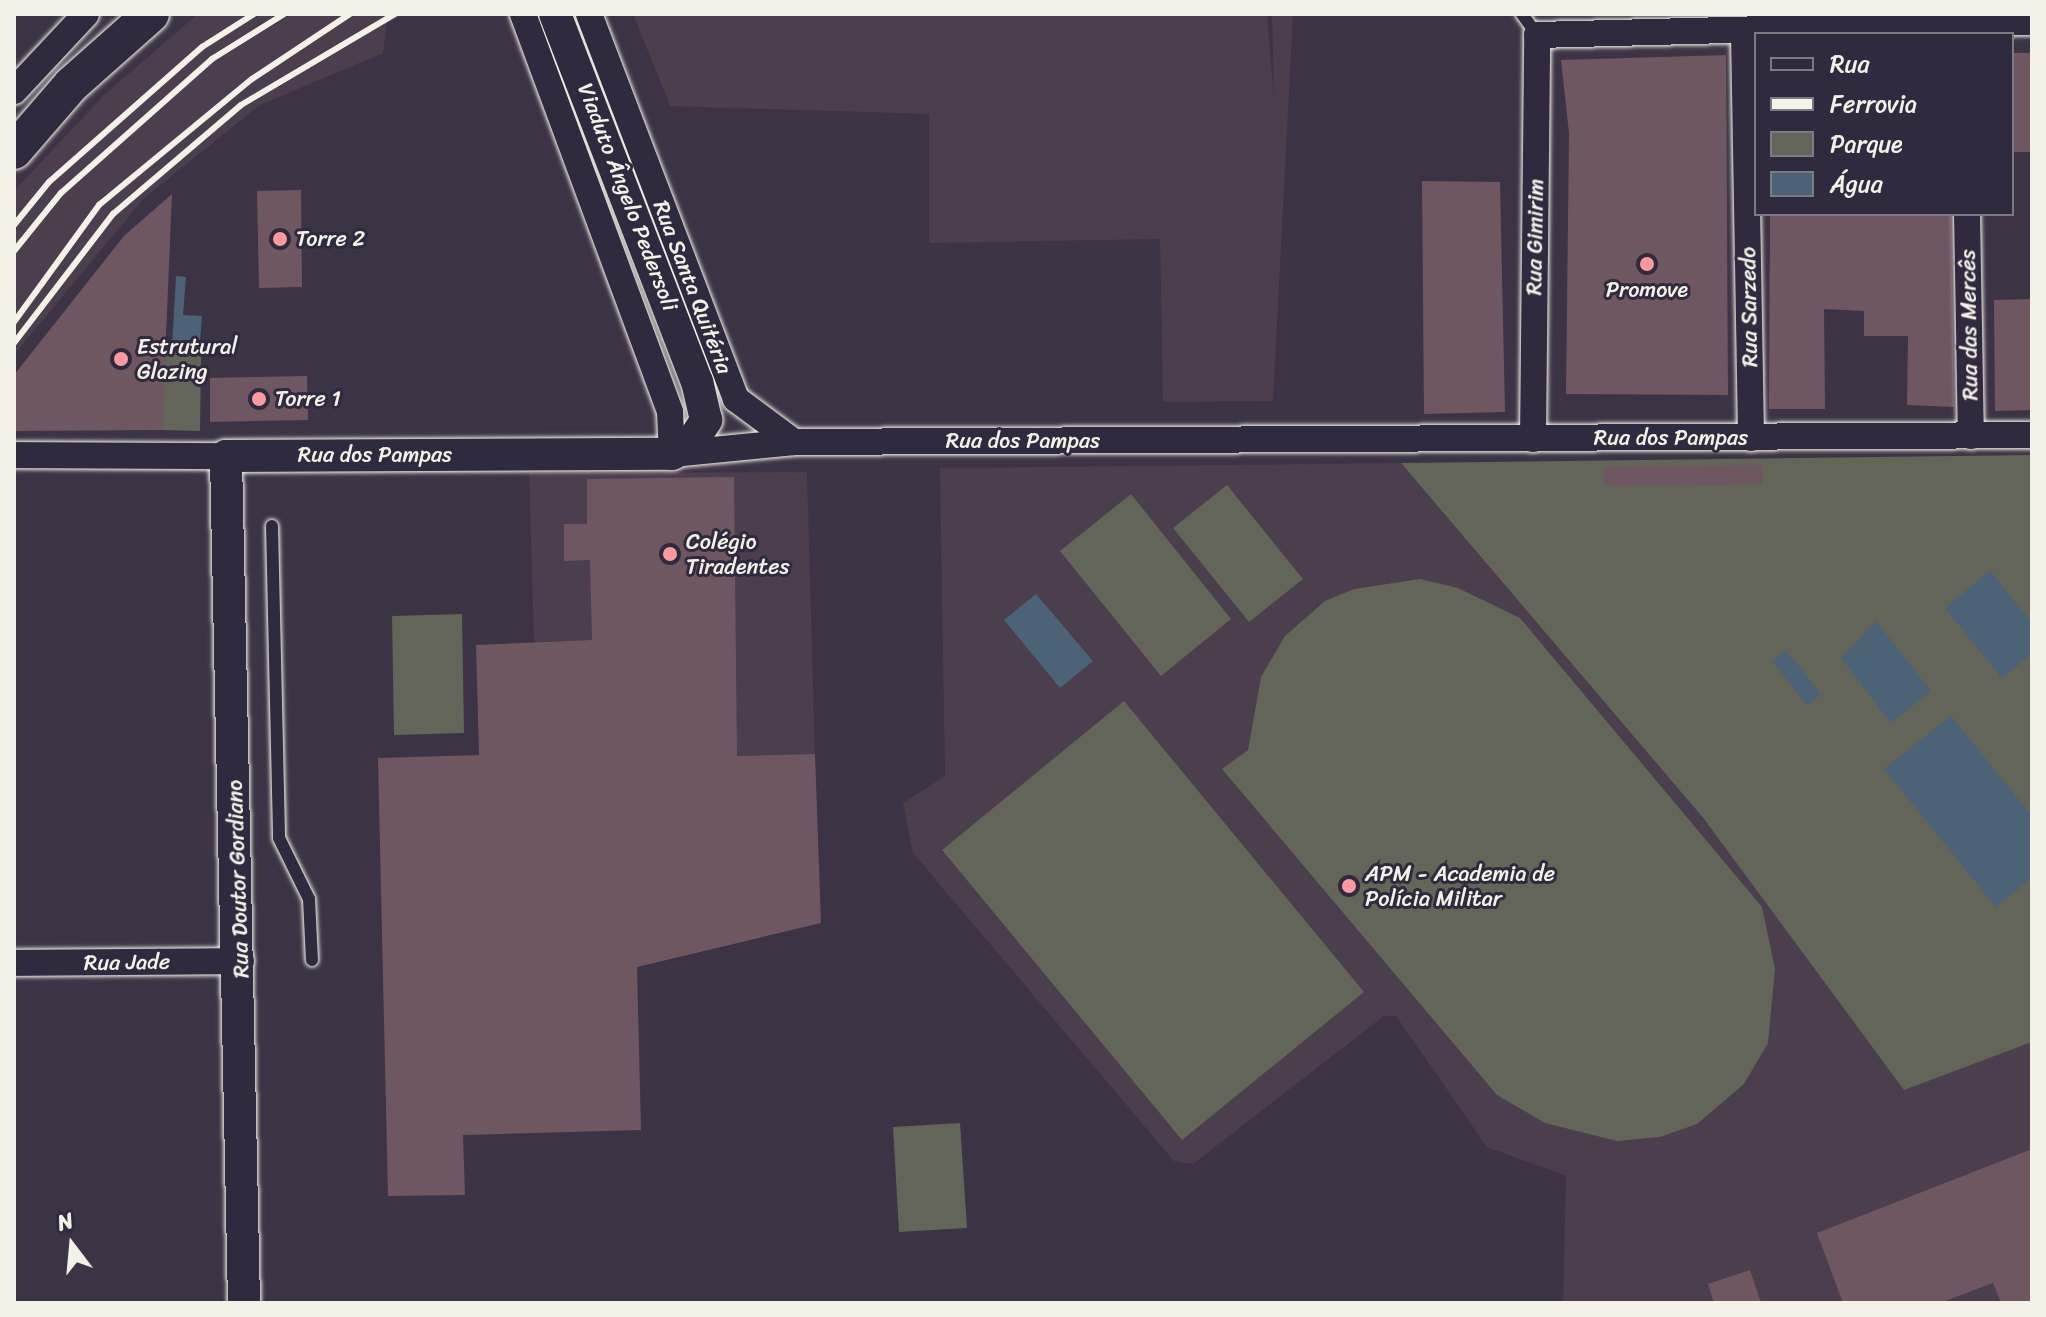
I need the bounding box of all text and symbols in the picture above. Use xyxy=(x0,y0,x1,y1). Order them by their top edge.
legend xyxy=(1754,32,2014,216)
text: Rua xyxy=(1830,43,1869,85)
street label: Viaduto Ângelo Pedersoli xyxy=(573,80,683,314)
text: Ferrovia xyxy=(1830,83,1917,125)
text: Parque xyxy=(1830,123,1903,165)
text: Água xyxy=(1830,163,1883,205)
street label: Rua Gimirim xyxy=(1521,178,1549,296)
street label: Rua Santa Quitéria xyxy=(648,196,738,378)
place label: Torre 2 xyxy=(296,226,365,252)
marker: Torre 2 xyxy=(271,230,289,248)
street label: Rua Sarzedo xyxy=(1735,247,1763,367)
street label: Rua das Mercês xyxy=(1954,250,1984,400)
marker: Promove xyxy=(1638,255,1656,273)
place label: Promove xyxy=(1606,277,1688,303)
place label: Estrutural Glazing xyxy=(137,333,237,384)
marker: Estrutural Glazing xyxy=(112,350,130,368)
place label: Torre 1 xyxy=(275,386,341,412)
marker: Torre 1 xyxy=(250,390,268,408)
street label: Rua dos Pampas xyxy=(1594,425,1748,451)
street label: Rua dos Pampas xyxy=(946,428,1100,454)
street label: Rua dos Pampas xyxy=(298,442,452,468)
place label: Colégio Tiradentes xyxy=(686,528,790,580)
marker: Colégio Tiradentes xyxy=(661,545,679,563)
street label: Rua Doutor Gordiano xyxy=(221,779,255,979)
place label: APM - Academia de Polícia Militar xyxy=(1365,860,1555,912)
marker: APM - Academia de Polícia Militar xyxy=(1340,877,1358,895)
street label: Rua Jade xyxy=(84,948,170,976)
text: N xyxy=(53,1201,78,1242)
north arrow xyxy=(32,1205,112,1285)

